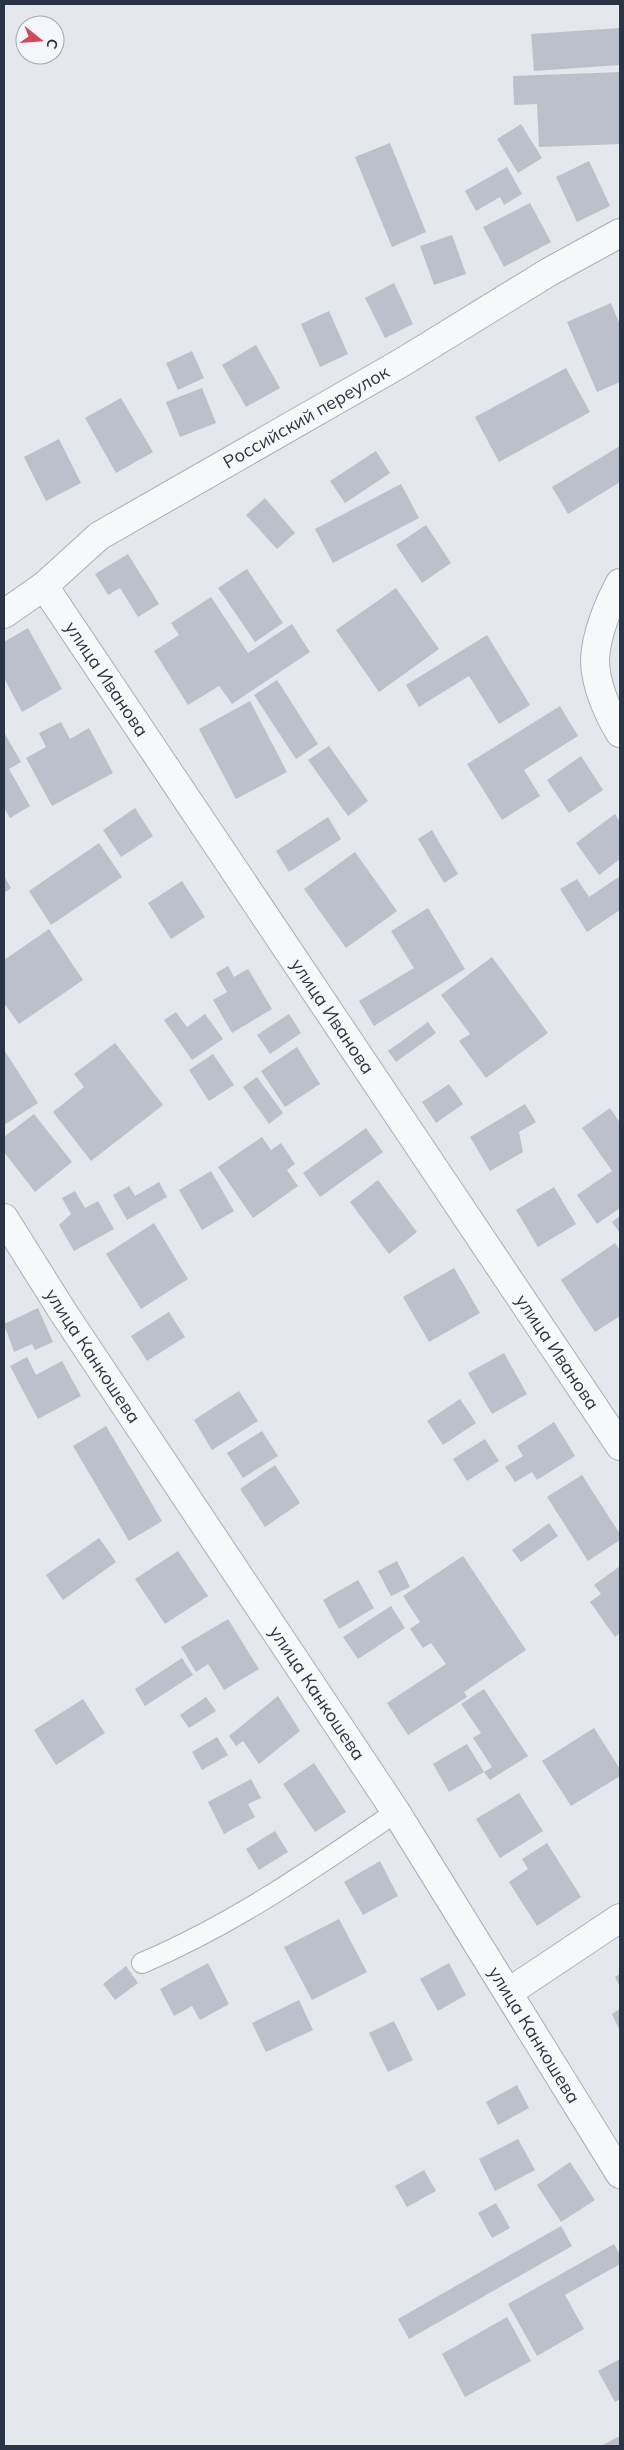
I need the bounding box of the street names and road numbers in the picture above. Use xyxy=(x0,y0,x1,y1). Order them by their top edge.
street label: Российский переулок xyxy=(219,360,394,474)
street label: улица Иванова xyxy=(60,617,154,741)
street label: улица Иванова xyxy=(286,954,379,1078)
street label: улица Канкошева xyxy=(40,1284,146,1427)
street label: улица Иванова xyxy=(511,1290,604,1414)
street label: улица Канкошева xyxy=(264,1621,370,1765)
street label: улица Канкошева xyxy=(483,1962,585,2107)

